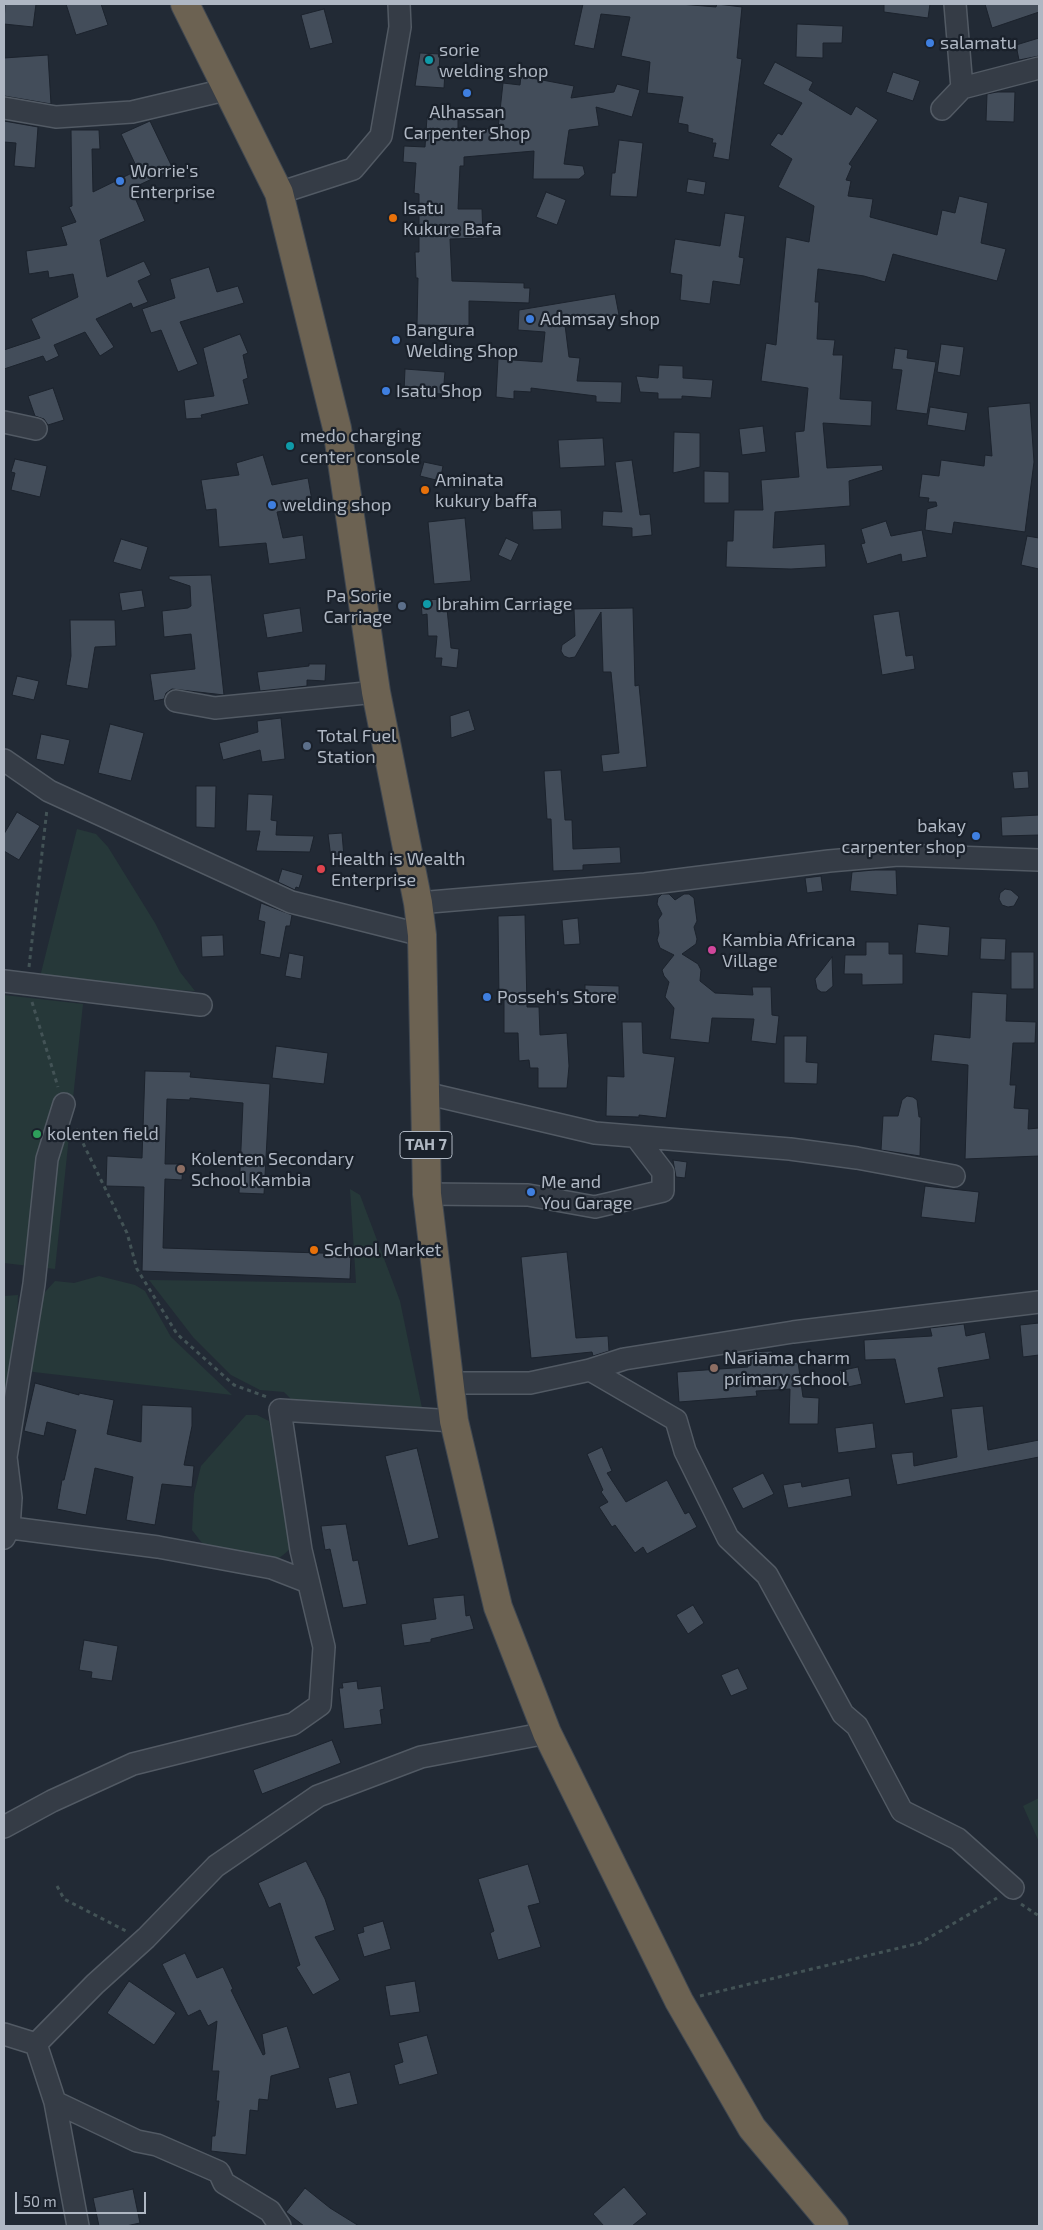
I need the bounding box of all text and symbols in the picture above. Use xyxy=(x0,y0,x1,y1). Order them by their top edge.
place label: salamatu xyxy=(940,32,1017,54)
marker: salamatu xyxy=(924,37,936,49)
place label: sorie welding shop xyxy=(439,39,548,82)
marker: sorie welding shop xyxy=(423,54,435,66)
marker: Alhassan Carpenter Shop xyxy=(461,87,473,99)
place label: Alhassan Carpenter Shop xyxy=(404,101,530,144)
place label: Worrie's Enterprise xyxy=(130,160,215,202)
marker: Worrie's Enterprise xyxy=(114,175,126,187)
place label: Isatu Kukure Bafa xyxy=(403,197,502,240)
marker: Isatu Kukure Bafa xyxy=(387,212,399,224)
place label: Adamsay shop xyxy=(540,308,660,330)
marker: Adamsay shop xyxy=(524,313,536,325)
place label: Bangura Welding Shop xyxy=(406,319,518,362)
marker: Bangura Welding Shop xyxy=(390,334,402,346)
place label: Isatu Shop xyxy=(396,380,482,402)
marker: Isatu Shop xyxy=(380,385,392,397)
place label: medo charging center console xyxy=(300,425,421,468)
marker: medo charging center console xyxy=(284,440,296,452)
place label: Aminata kukury baffa xyxy=(435,469,537,512)
marker: Aminata kukury baffa xyxy=(419,484,431,496)
place label: welding shop xyxy=(282,494,391,516)
marker: welding shop xyxy=(266,499,278,511)
place label: Pa Sorie Carriage xyxy=(323,585,392,628)
place label: Ibrahim Carriage xyxy=(437,593,572,615)
marker: Ibrahim Carriage xyxy=(421,598,433,610)
marker: Pa Sorie Carriage xyxy=(396,600,408,612)
place label: Total Fuel Station xyxy=(317,725,396,768)
marker: Total Fuel Station xyxy=(301,740,313,752)
place label: bakay carpenter shop xyxy=(842,815,966,858)
marker: bakay carpenter shop xyxy=(970,830,982,842)
place label: Health is Wealth Enterprise xyxy=(331,848,466,891)
marker: Health is Wealth Enterprise xyxy=(315,863,327,875)
place label: Kambia Africana Village xyxy=(722,929,856,972)
marker: Kambia Africana Village xyxy=(706,944,718,956)
place label: Posseh's Store xyxy=(497,986,617,1008)
marker: Posseh's Store xyxy=(481,991,493,1003)
place label: kolenten field xyxy=(47,1123,159,1145)
marker: kolenten field xyxy=(31,1128,43,1140)
road number: TAH 7 xyxy=(400,1132,452,1158)
place label: Kolenten Secondary School Kambia xyxy=(191,1148,354,1190)
marker: Kolenten Secondary School Kambia xyxy=(175,1163,187,1175)
place label: Me and You Garage xyxy=(541,1171,632,1214)
marker: Me and You Garage xyxy=(525,1186,537,1198)
place label: School Market xyxy=(324,1239,441,1261)
marker: School Market xyxy=(308,1244,320,1256)
place label: Nariama charm primary school xyxy=(724,1347,850,1390)
marker: Nariama charm primary school xyxy=(708,1362,720,1374)
scale bar xyxy=(18,2182,149,2214)
text: 50 m xyxy=(23,2192,57,2210)

